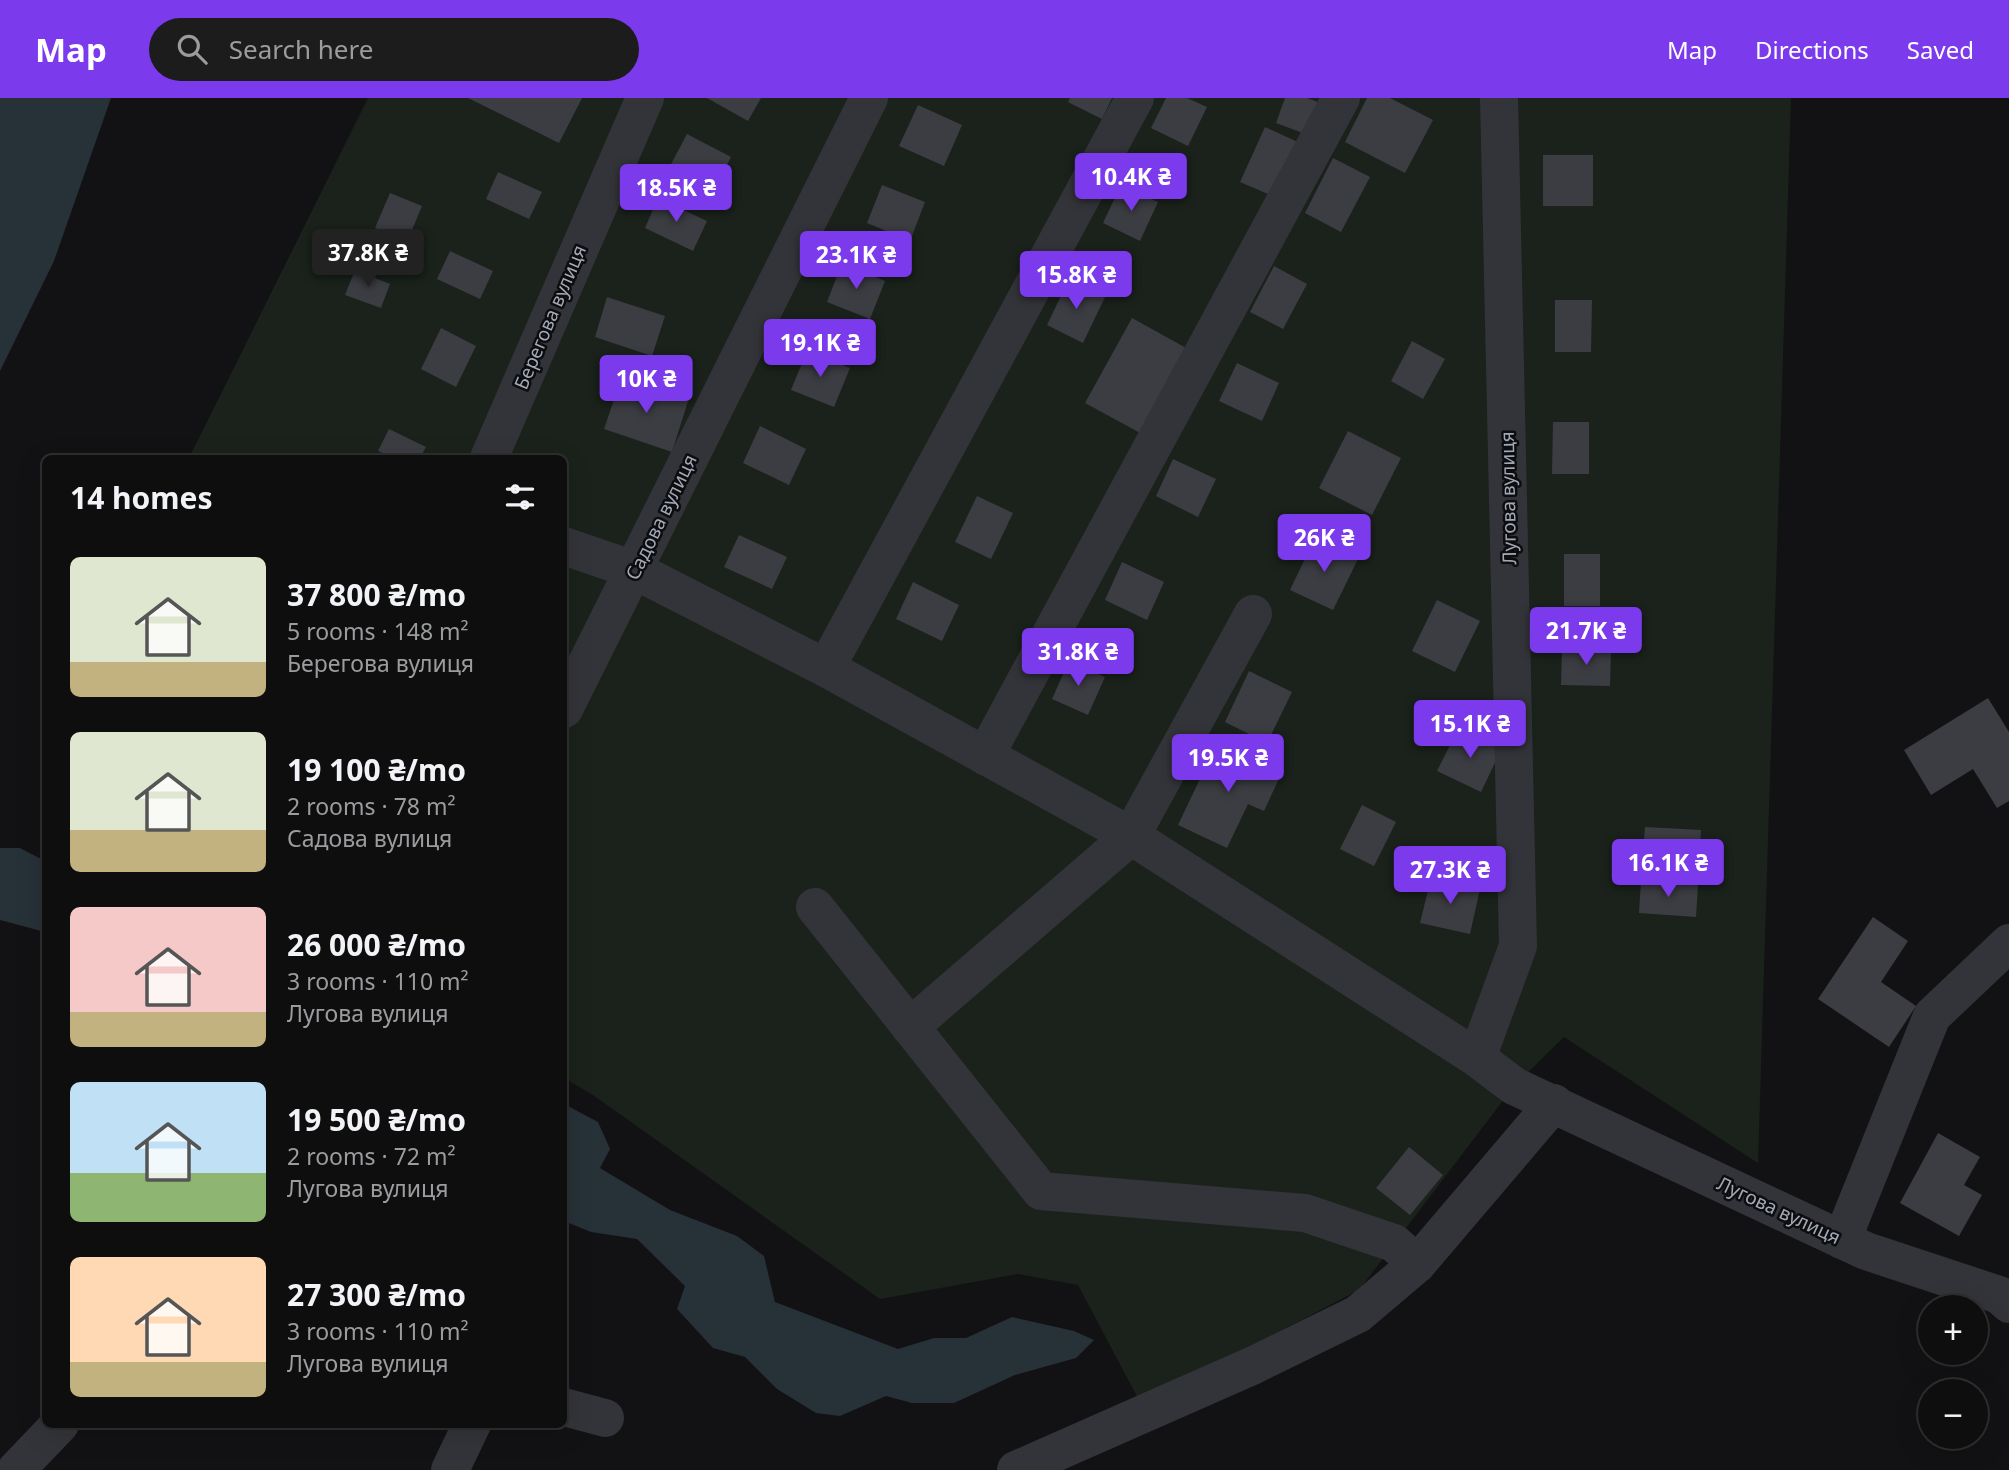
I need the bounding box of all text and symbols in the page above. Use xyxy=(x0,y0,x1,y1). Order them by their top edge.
search box xyxy=(149,18,639,81)
text: Map xyxy=(35,27,107,72)
icon: search xyxy=(173,30,211,68)
text: Search here xyxy=(229,31,373,67)
text: Map xyxy=(1667,33,1717,66)
text: Directions xyxy=(1755,33,1869,66)
text: Saved xyxy=(1907,33,1974,66)
pin: 10.4K ₴ xyxy=(1066,153,1196,213)
text: 10.4K ₴ xyxy=(1091,160,1171,192)
pin: 18.5K ₴ xyxy=(611,164,741,224)
text: 18.5K ₴ xyxy=(636,171,716,203)
pin: 37.8K ₴ xyxy=(303,230,433,289)
pin: 23.1K ₴ xyxy=(791,232,921,291)
text: 37.8K ₴ xyxy=(328,236,408,268)
text: 23.1K ₴ xyxy=(816,238,896,270)
street label: Берегова вулиця xyxy=(508,241,592,393)
pin: 15.8K ₴ xyxy=(1011,252,1141,311)
text: 15.8K ₴ xyxy=(1036,258,1116,290)
pin: 19.1K ₴ xyxy=(755,320,885,379)
text: 19.1K ₴ xyxy=(780,326,860,358)
pin: 10K ₴ xyxy=(597,356,695,415)
text: 10K ₴ xyxy=(616,362,676,394)
street label: Лугова вулиця xyxy=(1494,431,1522,565)
street label: Садова вулиця xyxy=(619,450,703,584)
text: 14 homes xyxy=(70,477,213,518)
icon: filters xyxy=(501,478,539,516)
pin: 26K ₴ xyxy=(1275,514,1373,574)
text: 26K ₴ xyxy=(1294,521,1354,553)
text: 37 800 ₴/mo xyxy=(287,574,466,615)
icon: home xyxy=(126,585,210,669)
pin: 21.7K ₴ xyxy=(1521,608,1651,667)
text: 21.7K ₴ xyxy=(1546,614,1626,646)
text: 5 rooms · 148 m² xyxy=(287,615,469,647)
pin: 31.8K ₴ xyxy=(1013,628,1143,688)
text: 31.8K ₴ xyxy=(1038,635,1118,667)
text: Берегова вулиця xyxy=(287,647,474,679)
pin: 15.1K ₴ xyxy=(1405,700,1535,760)
text: 15.1K ₴ xyxy=(1430,707,1510,739)
pin: 19.5K ₴ xyxy=(1163,734,1293,794)
text: 19.5K ₴ xyxy=(1188,741,1268,773)
text: 19 100 ₴/mo xyxy=(287,749,466,790)
icon: home xyxy=(126,760,210,844)
text: 2 rooms · 78 m² xyxy=(287,790,456,822)
text: Садова вулиця xyxy=(287,822,452,854)
pin: 16.1K ₴ xyxy=(1603,840,1733,899)
pin: 27.3K ₴ xyxy=(1385,846,1515,906)
text: 16.1K ₴ xyxy=(1628,846,1708,878)
text: 27.3K ₴ xyxy=(1410,853,1490,885)
text: 26 000 ₴/mo xyxy=(287,924,466,965)
icon: home xyxy=(126,935,210,1019)
text: 3 rooms · 110 m² xyxy=(287,965,469,997)
text: Лугова вулиця xyxy=(287,997,448,1029)
text: 19 500 ₴/mo xyxy=(287,1099,466,1140)
icon: home xyxy=(126,1110,210,1194)
text: 2 rooms · 72 m² xyxy=(287,1140,456,1172)
street label: Лугова вулиця xyxy=(1713,1170,1845,1250)
text: Лугова вулиця xyxy=(287,1172,448,1204)
text: 27 300 ₴/mo xyxy=(287,1274,466,1315)
icon: home xyxy=(126,1285,210,1369)
map controls xyxy=(1918,1295,1988,1449)
button: + xyxy=(1918,1295,1988,1365)
text: 3 rooms · 110 m² xyxy=(287,1315,469,1347)
text: Лугова вулиця xyxy=(287,1347,448,1379)
button: − xyxy=(1918,1379,1988,1449)

